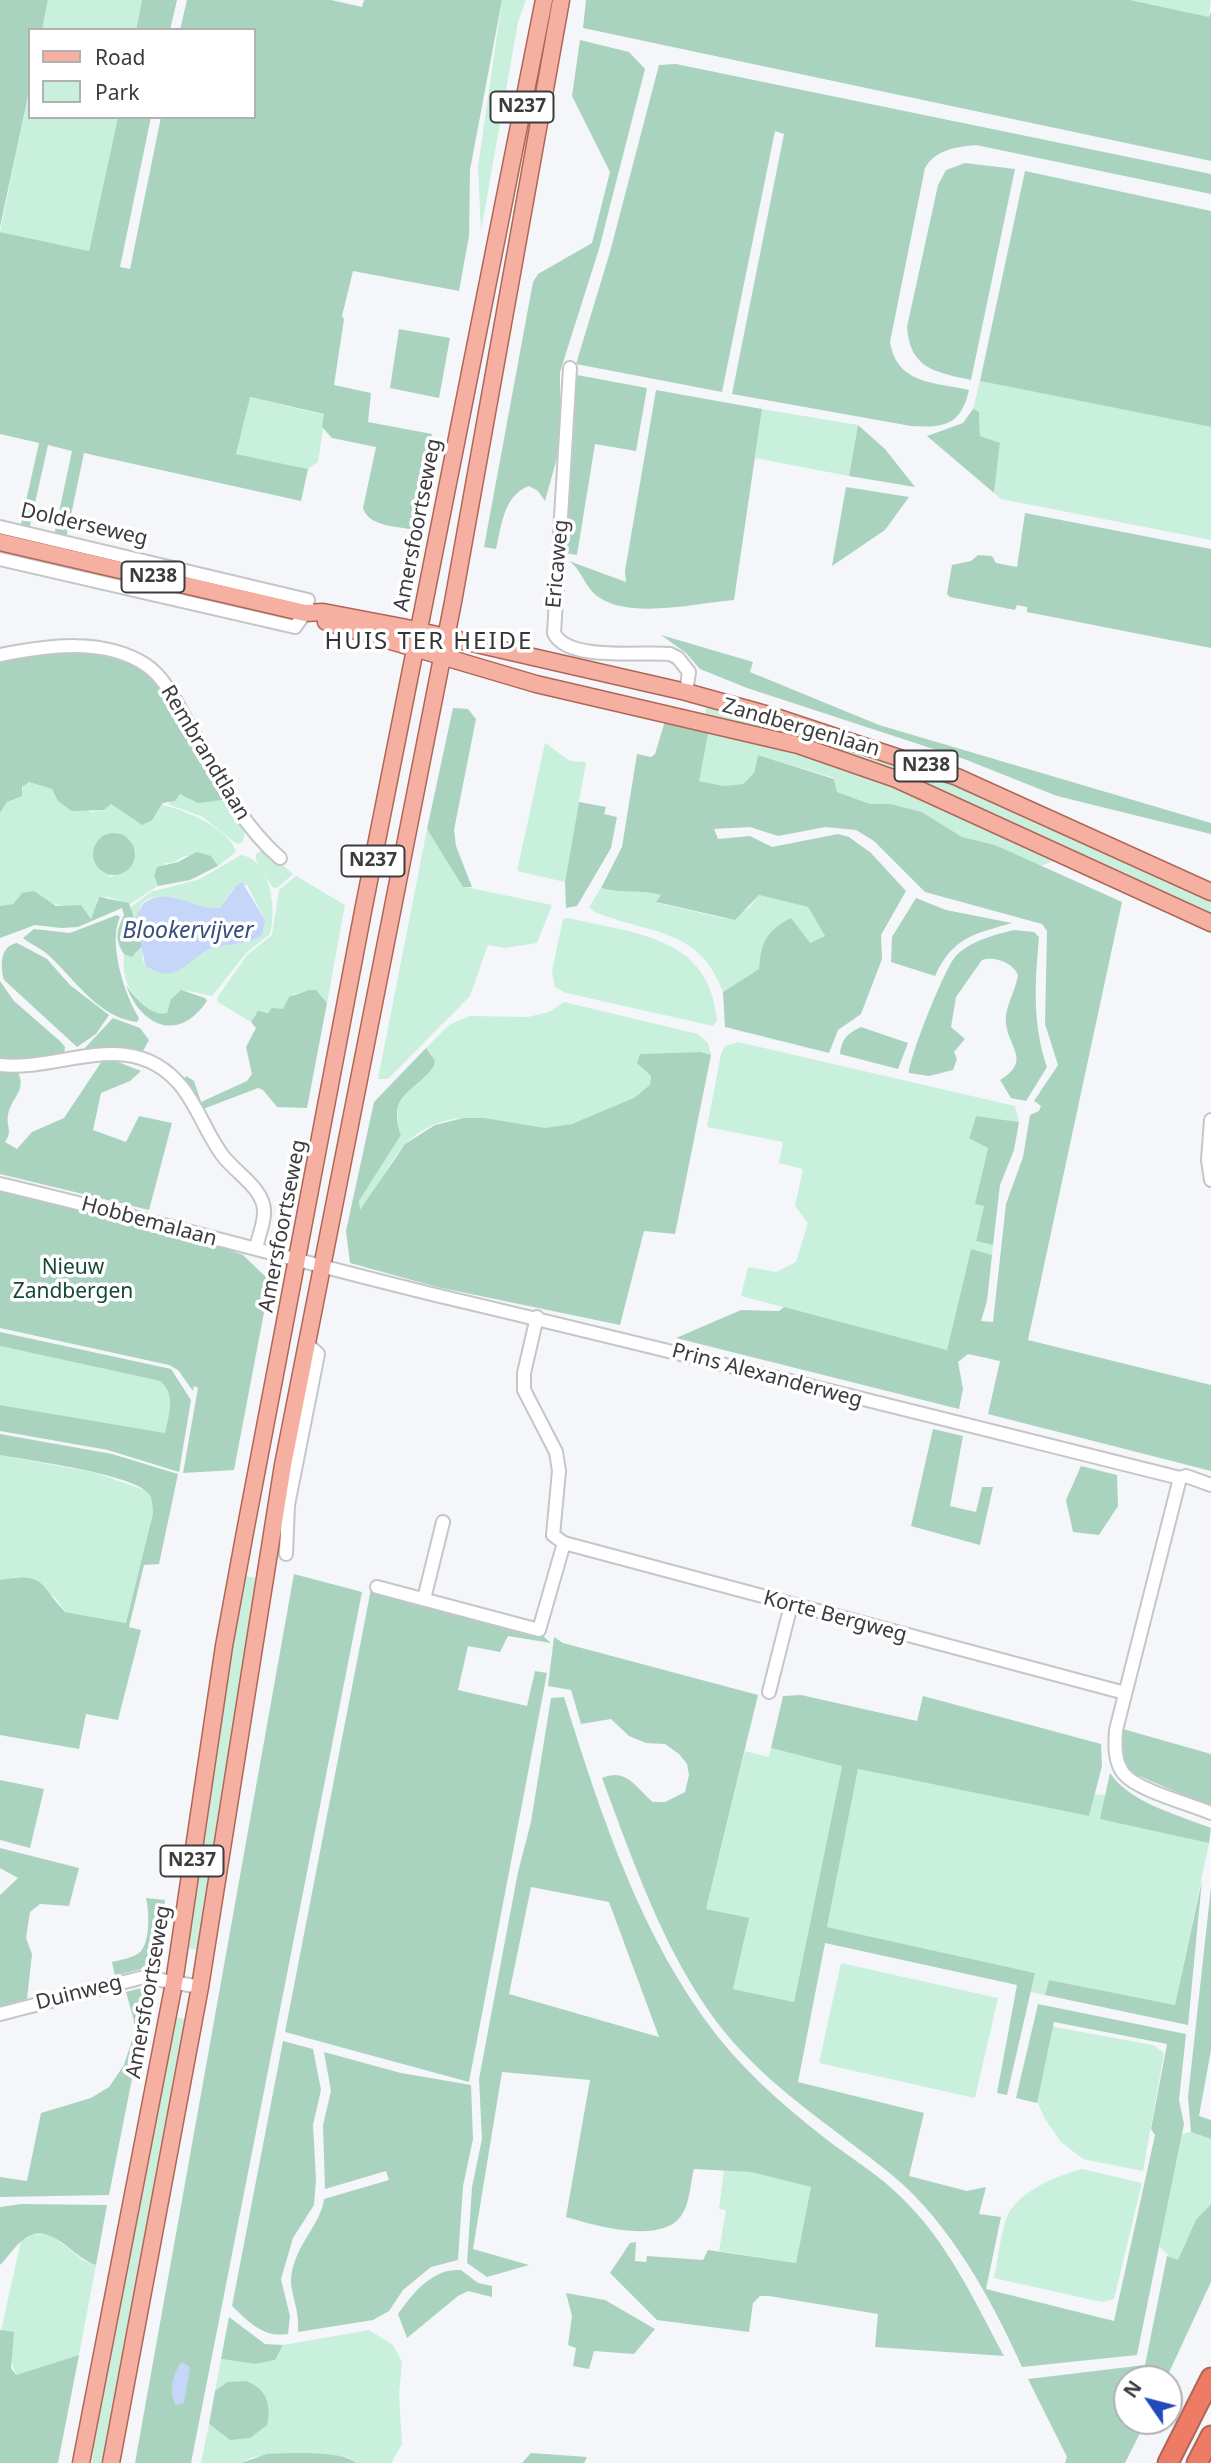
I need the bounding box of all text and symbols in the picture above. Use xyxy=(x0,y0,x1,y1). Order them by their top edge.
legend xyxy=(28,28,256,119)
text: Road xyxy=(95,43,145,71)
text: Park xyxy=(95,78,139,106)
road number: N237 xyxy=(490,92,554,122)
street label: Amersfoortseweg xyxy=(389,437,447,613)
street label: Dolderseweg xyxy=(18,498,150,552)
street label: Ericaweg xyxy=(542,519,574,609)
road number: N238 xyxy=(122,562,184,592)
district label: HUIS TER HEIDE xyxy=(326,628,532,656)
street label: Rembrandtlaan xyxy=(155,681,255,825)
street label: Zandbergenlaan xyxy=(719,693,883,763)
road number: N238 xyxy=(894,750,958,782)
road number: N237 xyxy=(342,846,404,876)
water label: Blookervijver xyxy=(122,917,254,945)
street label: Amersfoortseweg xyxy=(254,1138,312,1314)
street label: Hobbemalaan xyxy=(78,1192,220,1252)
park label: Nieuw Zandbergen xyxy=(13,1255,133,1305)
street label: Prins Alexanderweg xyxy=(669,1338,865,1414)
street label: Korte Bergweg xyxy=(761,1586,909,1648)
road number: N237 xyxy=(160,1845,224,1876)
street label: Amersfoortseweg xyxy=(121,1904,177,2080)
street label: Duinweg xyxy=(33,1970,125,2016)
north arrow xyxy=(1113,2365,1183,2435)
text: N xyxy=(1117,2375,1148,2403)

